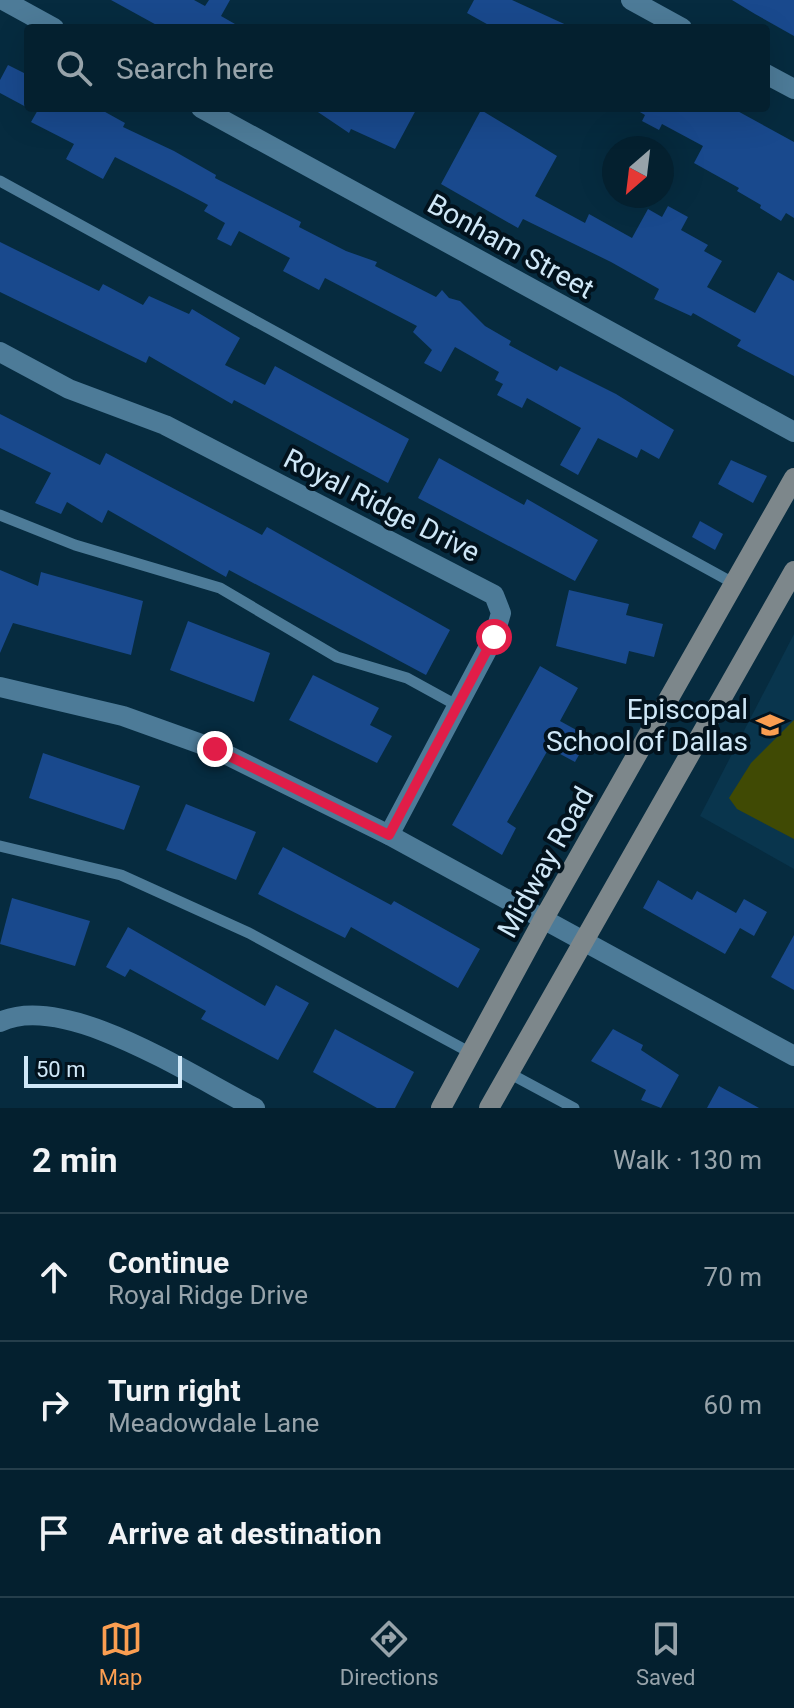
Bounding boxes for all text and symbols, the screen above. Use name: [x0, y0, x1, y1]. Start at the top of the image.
search box: [24, 24, 770, 112]
icon: search: [52, 46, 96, 90]
text: Search here: [116, 51, 274, 86]
north arrow: [602, 136, 674, 208]
street label: Bonham Street: [422, 187, 600, 306]
street label: Royal Ridge Drive: [278, 442, 485, 569]
route start: [476, 619, 512, 655]
place label: Episcopal School of Dallas: [546, 693, 748, 758]
school or university icon: Episcopal School of Dallas: [755, 710, 785, 740]
route end: [197, 731, 233, 767]
street label: Midway Road: [490, 781, 600, 944]
scale bar: [24, 1052, 182, 1088]
text: 50 m: [36, 1057, 85, 1082]
text: 2 min: [32, 1140, 117, 1180]
text: Walk · 130 m: [613, 1145, 762, 1175]
text: Continue: [108, 1245, 229, 1280]
icon: ahead: [32, 1255, 76, 1299]
text: 70 m: [704, 1262, 762, 1292]
text: Royal Ridge Drive: [108, 1280, 308, 1310]
text: Turn right: [108, 1373, 241, 1408]
icon: right: [32, 1383, 76, 1427]
text: 60 m: [704, 1390, 762, 1420]
text: Meadowdale Lane: [108, 1408, 319, 1438]
icon: arrive: [32, 1511, 76, 1555]
text: Arrive at destination: [108, 1516, 382, 1551]
tab: Map: [99, 1617, 143, 1690]
tab: Directions: [340, 1617, 439, 1690]
tab: Saved: [636, 1617, 695, 1690]

